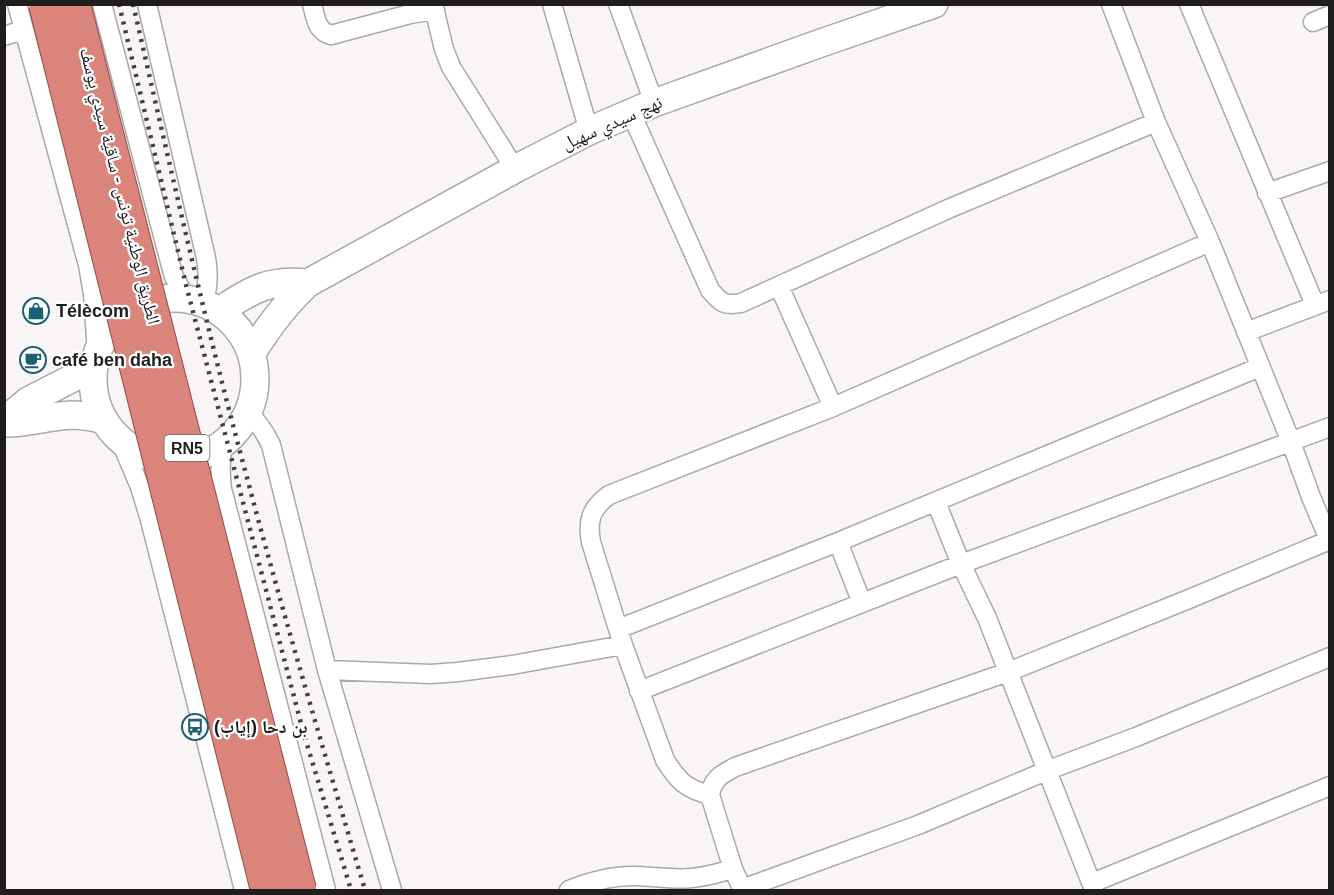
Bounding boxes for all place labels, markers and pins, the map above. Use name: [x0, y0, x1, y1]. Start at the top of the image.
shop icon: Télècom: [21, 296, 51, 326]
place label: Télècom: [56, 301, 129, 321]
cafe icon: café ben daha: [18, 345, 48, 375]
place label: café ben daha: [52, 350, 173, 370]
bus stop icon: بن دحا (إياب): [180, 712, 210, 742]
place label: بن دحا (إياب): [214, 717, 307, 738]

